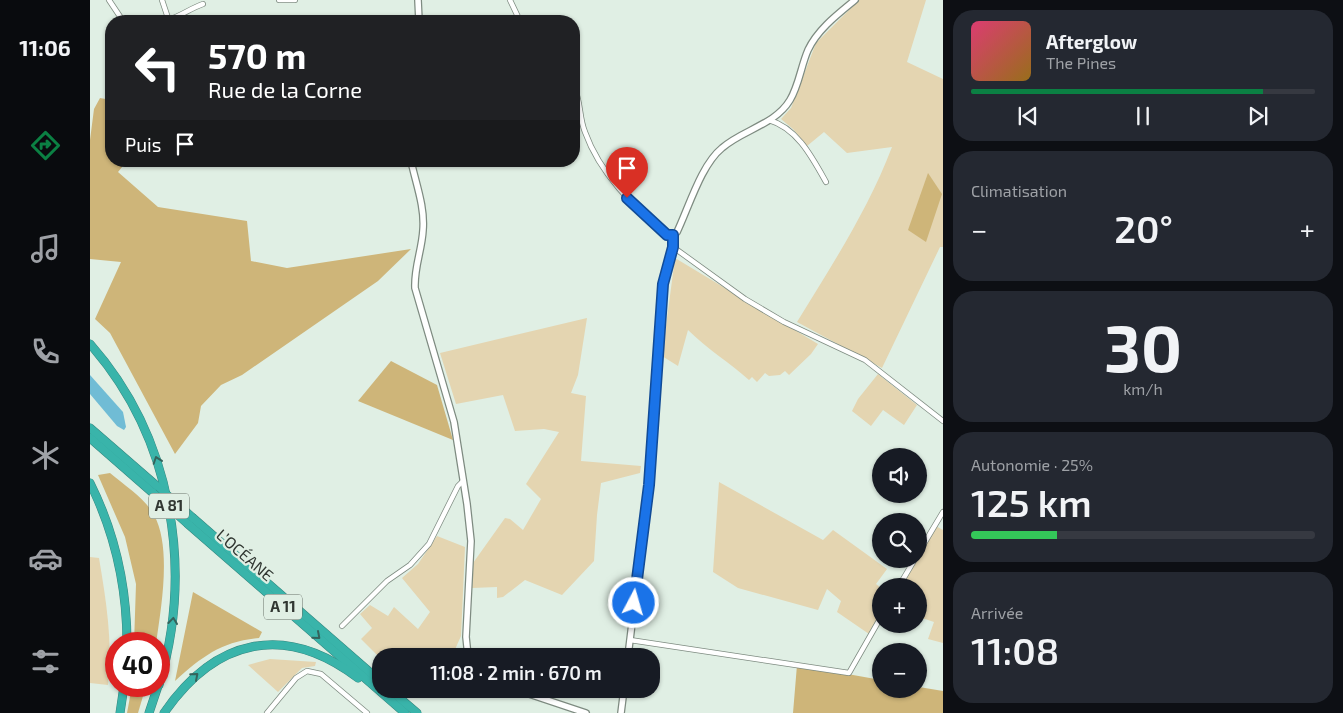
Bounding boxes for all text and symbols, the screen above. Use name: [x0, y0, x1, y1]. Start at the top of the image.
text: Afterglow: [1046, 30, 1137, 53]
text: 11:06: [19, 34, 71, 60]
text: 570 m: [208, 34, 306, 76]
icon: left: [125, 35, 190, 100]
text: The Pines: [1046, 53, 1116, 72]
text: Rue de la Corne: [208, 76, 362, 102]
icon: previous: [1014, 102, 1042, 130]
icon: pause: [1129, 102, 1157, 130]
icon: next: [1244, 102, 1272, 130]
icon: directions: [28, 128, 63, 163]
icon: arrive: [171, 130, 199, 158]
text: Puis: [125, 133, 161, 156]
pin: [606, 147, 648, 198]
icon: arrive: [613, 154, 641, 182]
text: Climatisation: [971, 181, 1067, 200]
text: 20°: [1114, 205, 1173, 251]
text: −: [971, 212, 987, 246]
text: +: [1300, 212, 1315, 246]
icon: music: [28, 231, 63, 266]
text: 30: [1104, 307, 1182, 385]
icon: phone: [28, 334, 63, 369]
text: km/h: [1123, 379, 1163, 398]
icon: climate: [28, 438, 63, 473]
map controls: [872, 448, 927, 698]
button: sound: [872, 448, 927, 503]
text: Autonomie · 25%: [971, 455, 1093, 474]
one-way arrow: [153, 457, 163, 465]
text: 125 km: [971, 479, 1092, 525]
road number: A 81: [149, 494, 189, 518]
button: search: [872, 513, 927, 568]
street label: L’OCÉANE: [213, 525, 278, 585]
icon: car: [28, 541, 63, 576]
position arrow: [607, 576, 659, 628]
button: +: [872, 578, 927, 633]
road number: A 11: [264, 594, 302, 620]
text: Arrivée: [971, 603, 1023, 622]
one-way arrow: [167, 616, 178, 624]
text: 11:08: [971, 627, 1059, 673]
one-way arrow: [312, 631, 321, 640]
speed limit sign: 40: [105, 632, 170, 697]
button: −: [872, 643, 927, 698]
icon: filters: [28, 644, 63, 679]
text: 11:08 · 2 min · 670 m: [430, 661, 602, 684]
one-way arrow: [190, 673, 199, 682]

